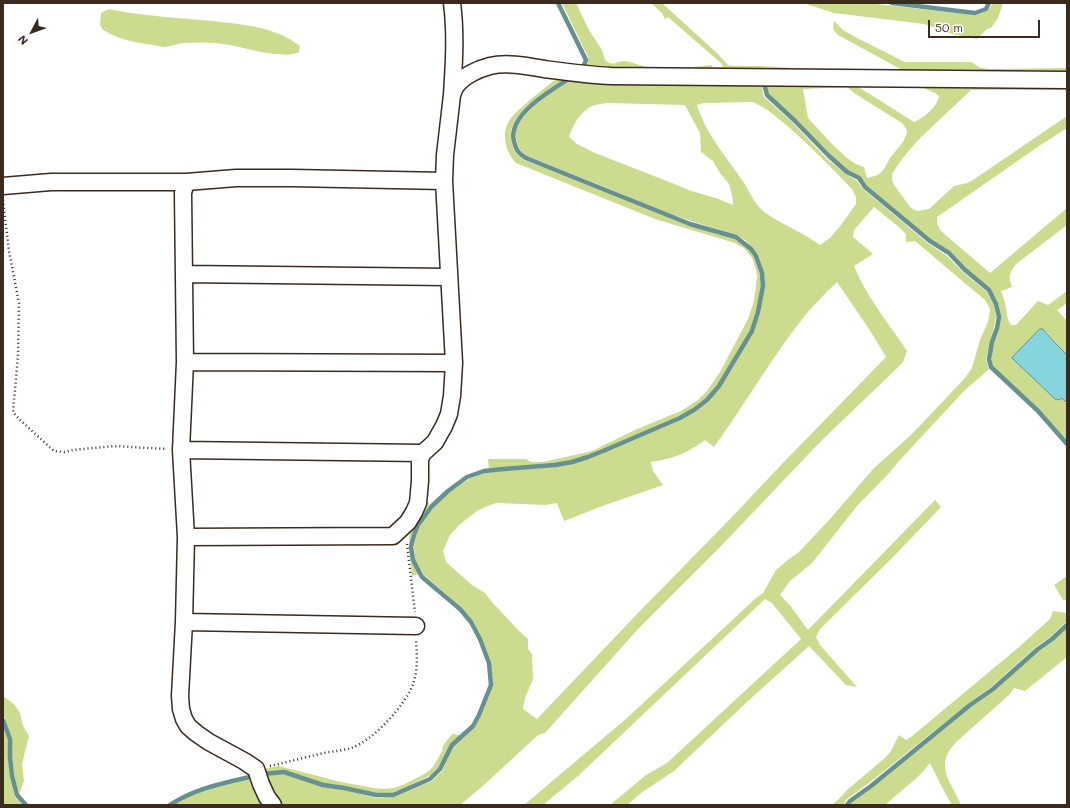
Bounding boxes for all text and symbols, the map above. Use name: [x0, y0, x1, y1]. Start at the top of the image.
north arrow: [12, 12, 52, 52]
scale bar: [930, 12, 1042, 38]
text: 50 m: [935, 19, 963, 35]
text: N: [14, 32, 31, 48]

